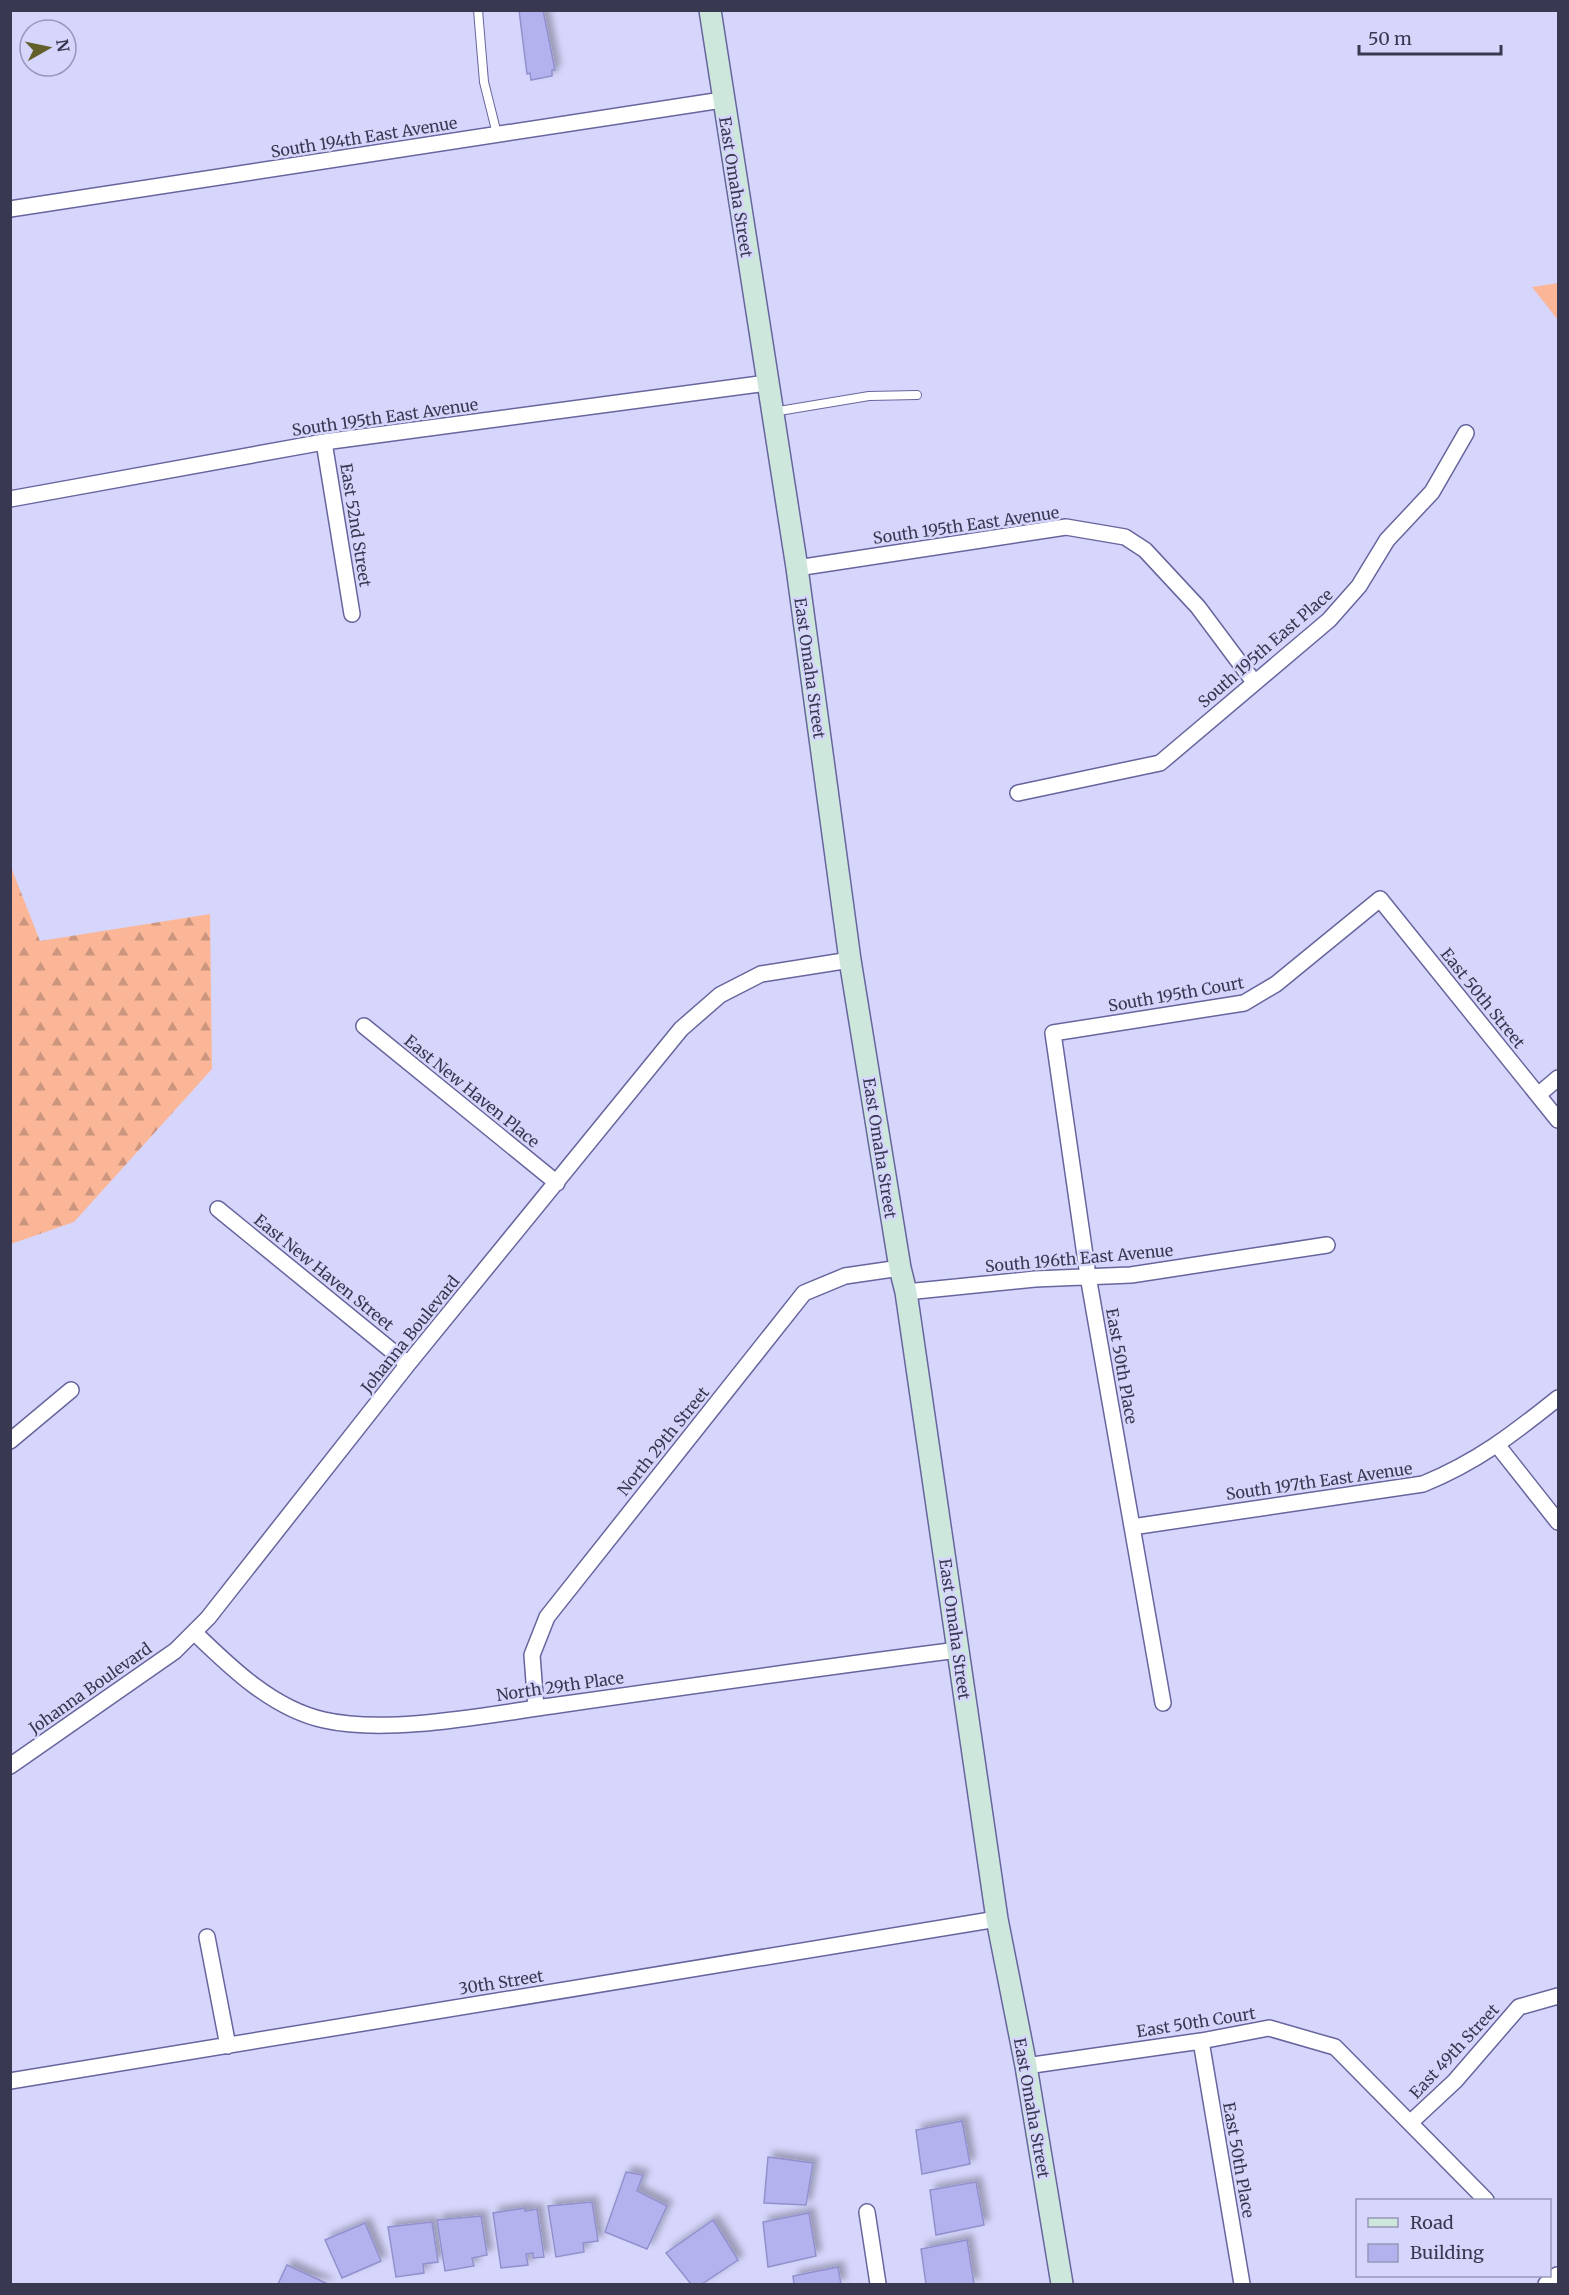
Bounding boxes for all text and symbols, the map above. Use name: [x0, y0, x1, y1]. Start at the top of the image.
north arrow: [18, 18, 78, 78]
scale bar: [1359, 18, 1502, 56]
text: 50 m: [1368, 27, 1412, 50]
text: N: [52, 38, 74, 54]
street label: South 194th East Avenue: [269, 112, 459, 162]
street label: East Omaha Street: [715, 115, 757, 259]
street label: South 195th East Avenue: [291, 394, 479, 440]
street label: East 52nd Street: [336, 462, 376, 589]
street label: South 195th East Avenue: [872, 502, 1060, 548]
street label: South 195th East Place: [1194, 584, 1336, 712]
street label: East Omaha Street: [790, 596, 830, 740]
street label: East 50th Street: [1437, 944, 1530, 1053]
street label: South 195th Court: [1107, 972, 1246, 1016]
street label: East New Haven Place: [400, 1030, 544, 1152]
street label: East Omaha Street: [859, 1076, 901, 1220]
street label: East New Haven Street: [250, 1210, 398, 1335]
street label: South 196th East Avenue: [984, 1240, 1174, 1276]
street label: Johanna Boulevard: [356, 1271, 464, 1397]
street label: East 50th Place: [1102, 1307, 1142, 1425]
street label: North 29th Street: [613, 1382, 714, 1499]
street label: South 197th East Avenue: [1225, 1458, 1413, 1504]
street label: East Omaha Street: [935, 1557, 975, 1701]
street label: Johanna Boulevard: [24, 1638, 155, 1738]
street label: North 29th Place: [495, 1667, 625, 1705]
street label: 30th Street: [457, 1965, 546, 1999]
street label: East 49th Street: [1405, 1999, 1503, 2102]
street label: East 50th Court: [1135, 2003, 1258, 2041]
street label: East Omaha Street: [1010, 2036, 1054, 2180]
street label: East 50th Place: [1219, 2101, 1259, 2219]
legend: [1356, 2199, 1551, 2277]
text: Road: [1410, 2211, 1454, 2234]
text: Building: [1410, 2241, 1484, 2264]

